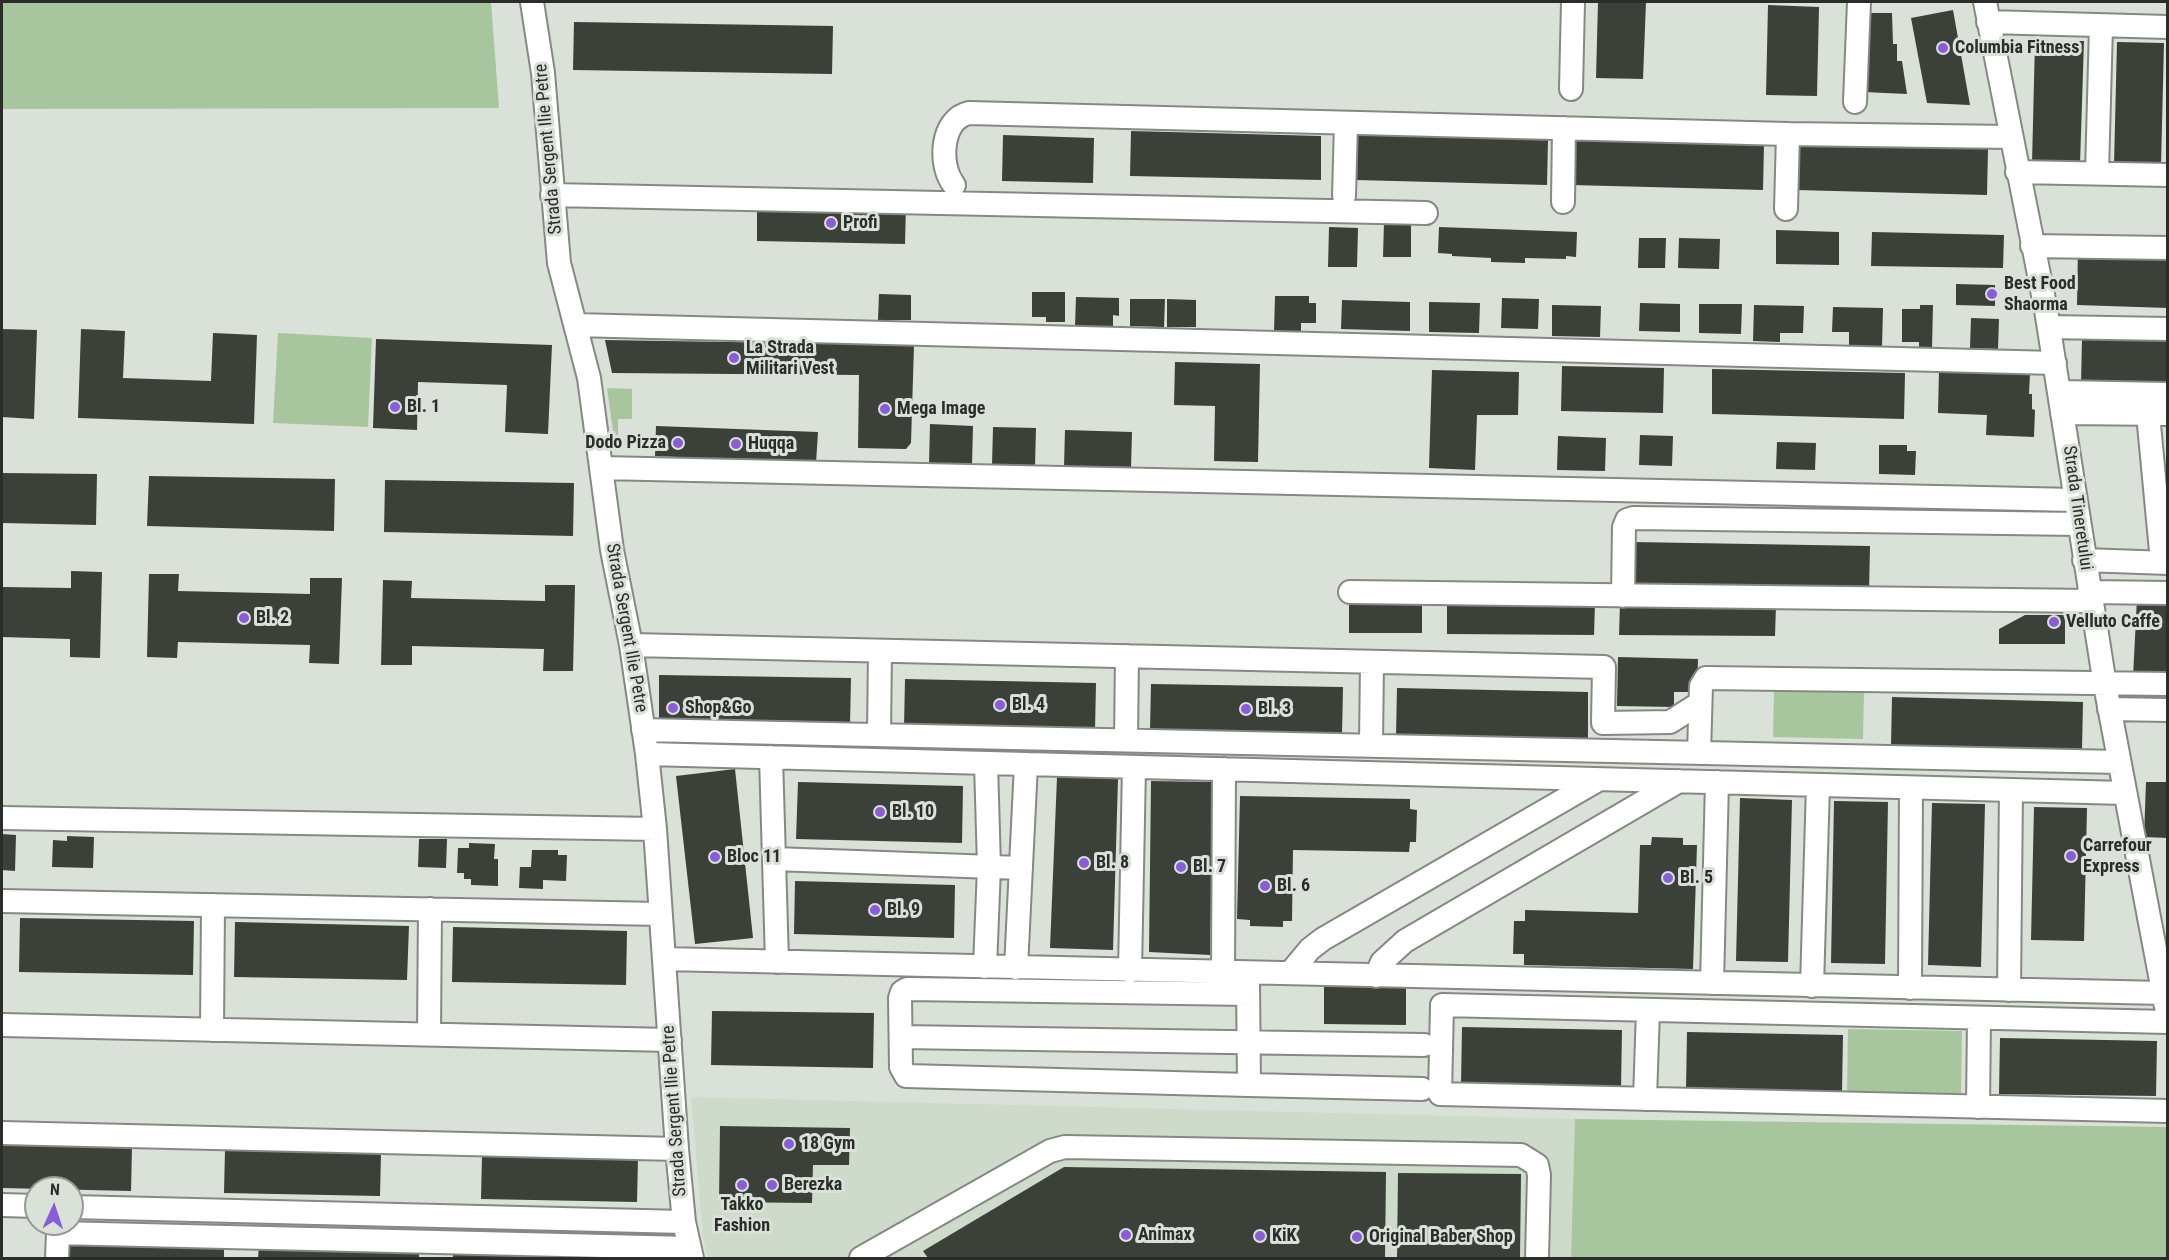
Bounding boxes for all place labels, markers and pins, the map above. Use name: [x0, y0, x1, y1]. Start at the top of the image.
place label: Columbia Fitness: [1955, 37, 2079, 59]
marker: Columbia Fitness: [1936, 41, 1950, 55]
place label: Profi: [843, 212, 878, 234]
marker: Profi: [824, 216, 838, 230]
place label: Best Food Shaorma: [2004, 273, 2076, 316]
marker: Best Food Shaorma: [1985, 287, 1999, 301]
place label: La Strada Militari Vest: [746, 337, 834, 380]
marker: La Strada Militari Vest: [727, 351, 741, 365]
place label: Bl. 1: [407, 396, 440, 418]
place label: Mega Image: [897, 398, 985, 420]
marker: Bl. 1: [388, 400, 402, 414]
marker: Mega Image: [878, 402, 892, 416]
place label: Dodo Pizza: [585, 432, 666, 454]
place label: Huqqa: [748, 433, 794, 455]
marker: Dodo Pizza: [671, 436, 685, 450]
marker: Huqqa: [729, 437, 743, 451]
place label: Bl. 2: [256, 607, 289, 629]
marker: Bl. 2: [237, 611, 251, 625]
place label: Velluto Caffe: [2066, 611, 2160, 633]
marker: Velluto Caffe: [2047, 615, 2061, 629]
place label: Bl. 4: [1012, 694, 1045, 716]
place label: Shop&Go: [685, 697, 751, 719]
marker: Bl. 4: [993, 698, 1007, 712]
place label: Bl. 3: [1258, 698, 1291, 720]
marker: Shop&Go: [666, 701, 680, 715]
marker: Bl. 3: [1239, 702, 1253, 716]
place label: Bl. 10: [892, 801, 934, 823]
marker: Bl. 10: [873, 805, 887, 819]
place label: Carrefour Express: [2083, 835, 2152, 878]
place label: Bloc 11: [727, 846, 781, 868]
marker: Carrefour Express: [2064, 849, 2078, 863]
marker: Bloc 11: [708, 850, 722, 864]
place label: Bl. 8: [1096, 852, 1129, 874]
marker: Bl. 8: [1077, 856, 1091, 870]
place label: Bl. 7: [1193, 856, 1226, 878]
marker: Bl. 7: [1174, 860, 1188, 874]
place label: Bl. 5: [1680, 867, 1713, 889]
marker: Bl. 5: [1661, 871, 1675, 885]
place label: Bl. 6: [1277, 875, 1310, 897]
marker: Bl. 6: [1258, 879, 1272, 893]
place label: Bl. 9: [887, 899, 920, 921]
marker: Bl. 9: [868, 903, 882, 917]
place label: 18 Gym: [801, 1133, 855, 1155]
marker: 18 Gym: [782, 1137, 796, 1151]
place label: Berezka: [784, 1174, 842, 1196]
marker: Takko Fashion: [735, 1178, 749, 1192]
marker: Berezka: [765, 1178, 779, 1192]
place label: Takko Fashion: [714, 1194, 770, 1236]
place label: Animax: [1138, 1224, 1192, 1246]
place label: KiK: [1272, 1225, 1296, 1247]
place label: Original Baber Shop: [1369, 1226, 1513, 1248]
marker: Animax: [1119, 1228, 1133, 1242]
marker: KiK: [1253, 1229, 1267, 1243]
marker: Original Baber Shop: [1350, 1230, 1364, 1244]

